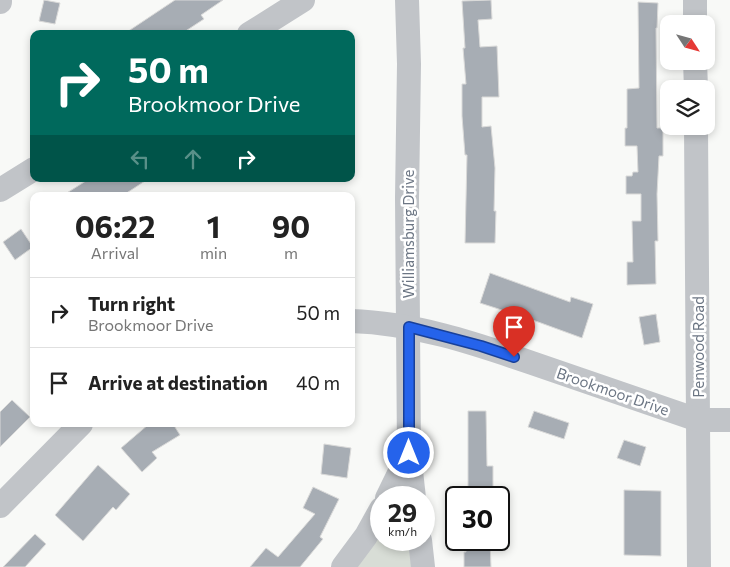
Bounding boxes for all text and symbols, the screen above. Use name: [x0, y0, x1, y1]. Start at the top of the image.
north arrow: [660, 15, 715, 70]
map controls: [660, 15, 715, 135]
text: 50 m: [128, 47, 209, 90]
icon: right: [45, 50, 110, 115]
button: layers: [660, 80, 715, 135]
text: Brookmoor Drive: [128, 90, 300, 117]
icon: left: [126, 145, 154, 173]
icon: ahead: [179, 145, 207, 173]
icon: right: [232, 145, 260, 173]
street label: Williamsburg Drive: [399, 169, 417, 298]
text: 06:22: [75, 207, 155, 244]
text: 1: [207, 207, 220, 244]
text: 90: [272, 207, 310, 244]
text: Arrival: [91, 243, 139, 262]
text: min: [200, 243, 227, 262]
text: m: [284, 243, 298, 262]
text: Turn right: [88, 292, 175, 315]
street label: Penwood Road: [689, 296, 707, 398]
icon: right: [45, 299, 73, 327]
text: 50 m: [296, 301, 340, 324]
pin: [493, 306, 535, 357]
icon: arrive: [500, 313, 528, 341]
text: Brookmoor Drive: [88, 315, 213, 334]
street label: Brookmoor Drive: [554, 363, 672, 419]
icon: arrive: [45, 369, 73, 397]
text: Arrive at destination: [88, 371, 268, 394]
text: 40 m: [296, 371, 340, 394]
position arrow: [382, 426, 434, 478]
speed limit sign: 30: [445, 486, 510, 551]
text: 29: [388, 497, 417, 527]
text: km/h: [388, 524, 417, 538]

